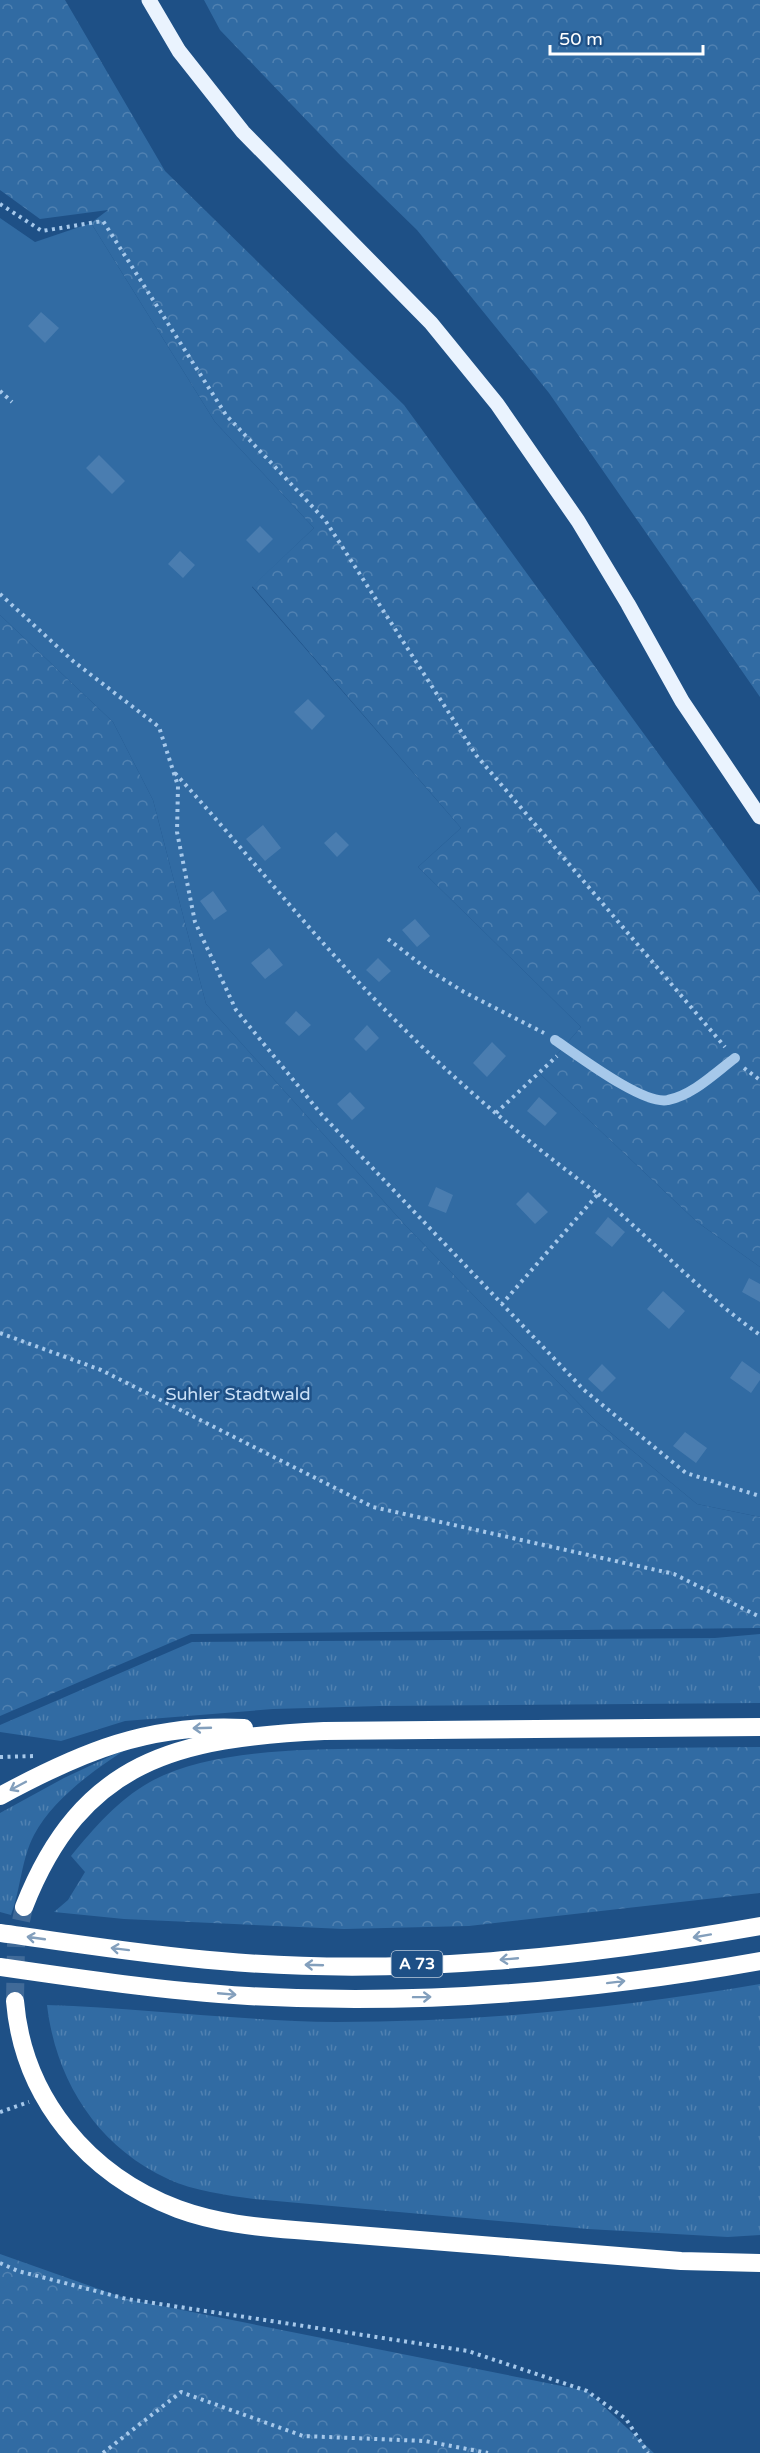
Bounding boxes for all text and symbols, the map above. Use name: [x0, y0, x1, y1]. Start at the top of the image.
scale bar: [550, 18, 703, 56]
text: 50 m: [559, 28, 603, 50]
park label: Suhler Stadtwald: [165, 1383, 311, 1405]
one-way arrow: [193, 1722, 213, 1733]
one-way arrow: [10, 1781, 28, 1792]
one-way arrow: [693, 1931, 713, 1942]
one-way arrow: [27, 1932, 47, 1943]
one-way arrow: [110, 1943, 130, 1954]
road number: A 73: [392, 1951, 442, 1977]
one-way arrow: [499, 1953, 519, 1964]
one-way arrow: [305, 1960, 325, 1971]
one-way arrow: [606, 1977, 626, 1988]
one-way arrow: [217, 1989, 236, 2000]
one-way arrow: [411, 1991, 431, 2003]

